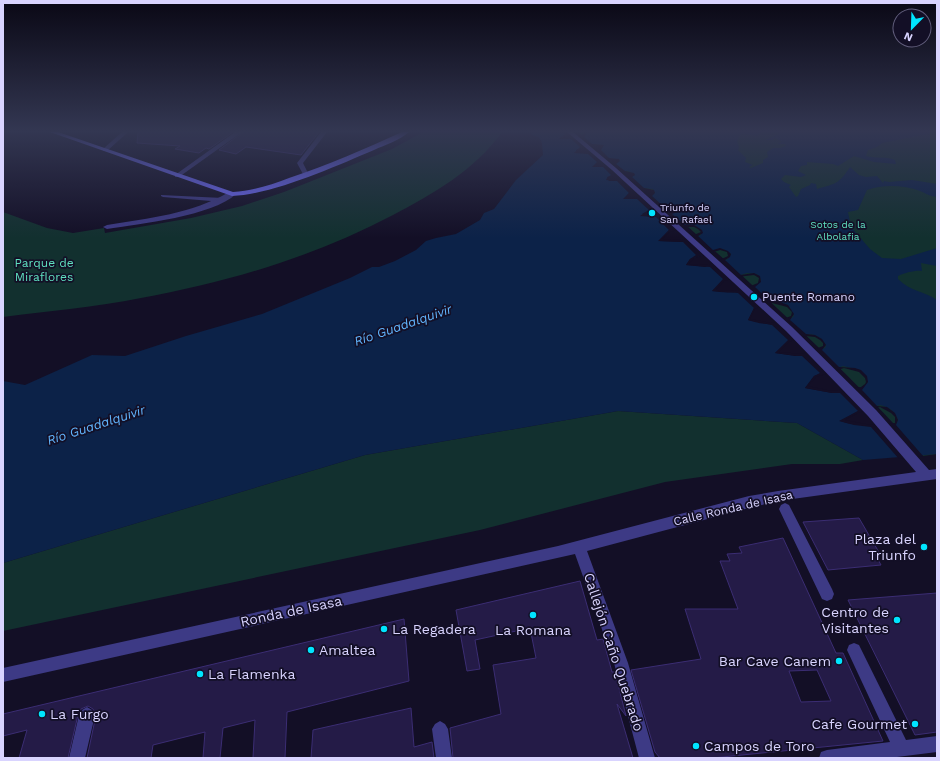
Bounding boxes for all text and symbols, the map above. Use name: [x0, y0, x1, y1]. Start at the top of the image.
north arrow: [892, 8, 932, 48]
text: N: [902, 29, 915, 44]
place label: Triunfo de San Rafael: [660, 202, 712, 225]
marker: Triunfo de San Rafael: [647, 208, 657, 218]
park label: Sotos de la Albolafia: [810, 219, 866, 242]
park label: Parque de Miraflores: [14, 256, 74, 284]
place label: Puente Romano: [762, 290, 855, 304]
marker: Puente Romano: [749, 292, 759, 302]
water label: Río Guadalquivir: [352, 301, 455, 349]
water label: Río Guadalquivir: [45, 402, 148, 448]
street label: Calle Ronda de Isasa: [672, 487, 794, 529]
place label: Plaza del Triunfo: [854, 531, 917, 563]
marker: Plaza del Triunfo: [919, 542, 929, 552]
street label: Callejón Caño Quebrado: [581, 571, 647, 733]
street label: Ronda de Isasa: [239, 592, 343, 630]
place label: Centro de Visitantes: [821, 604, 889, 636]
marker: La Romana: [528, 610, 538, 620]
marker: Centro de Visitantes: [892, 615, 902, 625]
place label: La Regadera: [392, 621, 476, 637]
place label: La Romana: [495, 622, 571, 638]
marker: La Regadera: [379, 624, 389, 634]
place label: Amaltea: [319, 642, 375, 658]
marker: Amaltea: [306, 645, 316, 655]
place label: Bar Cave Canem: [719, 653, 831, 669]
marker: Bar Cave Canem: [834, 656, 844, 666]
place label: La Flamenka: [208, 666, 295, 682]
marker: La Flamenka: [195, 669, 205, 679]
place label: La Furgo: [50, 706, 109, 722]
marker: La Furgo: [37, 709, 47, 719]
place label: Cafe Gourmet: [811, 716, 907, 732]
marker: Cafe Gourmet: [910, 719, 920, 729]
place label: Campos de Toro: [704, 738, 815, 754]
marker: Campos de Toro: [691, 741, 701, 751]

